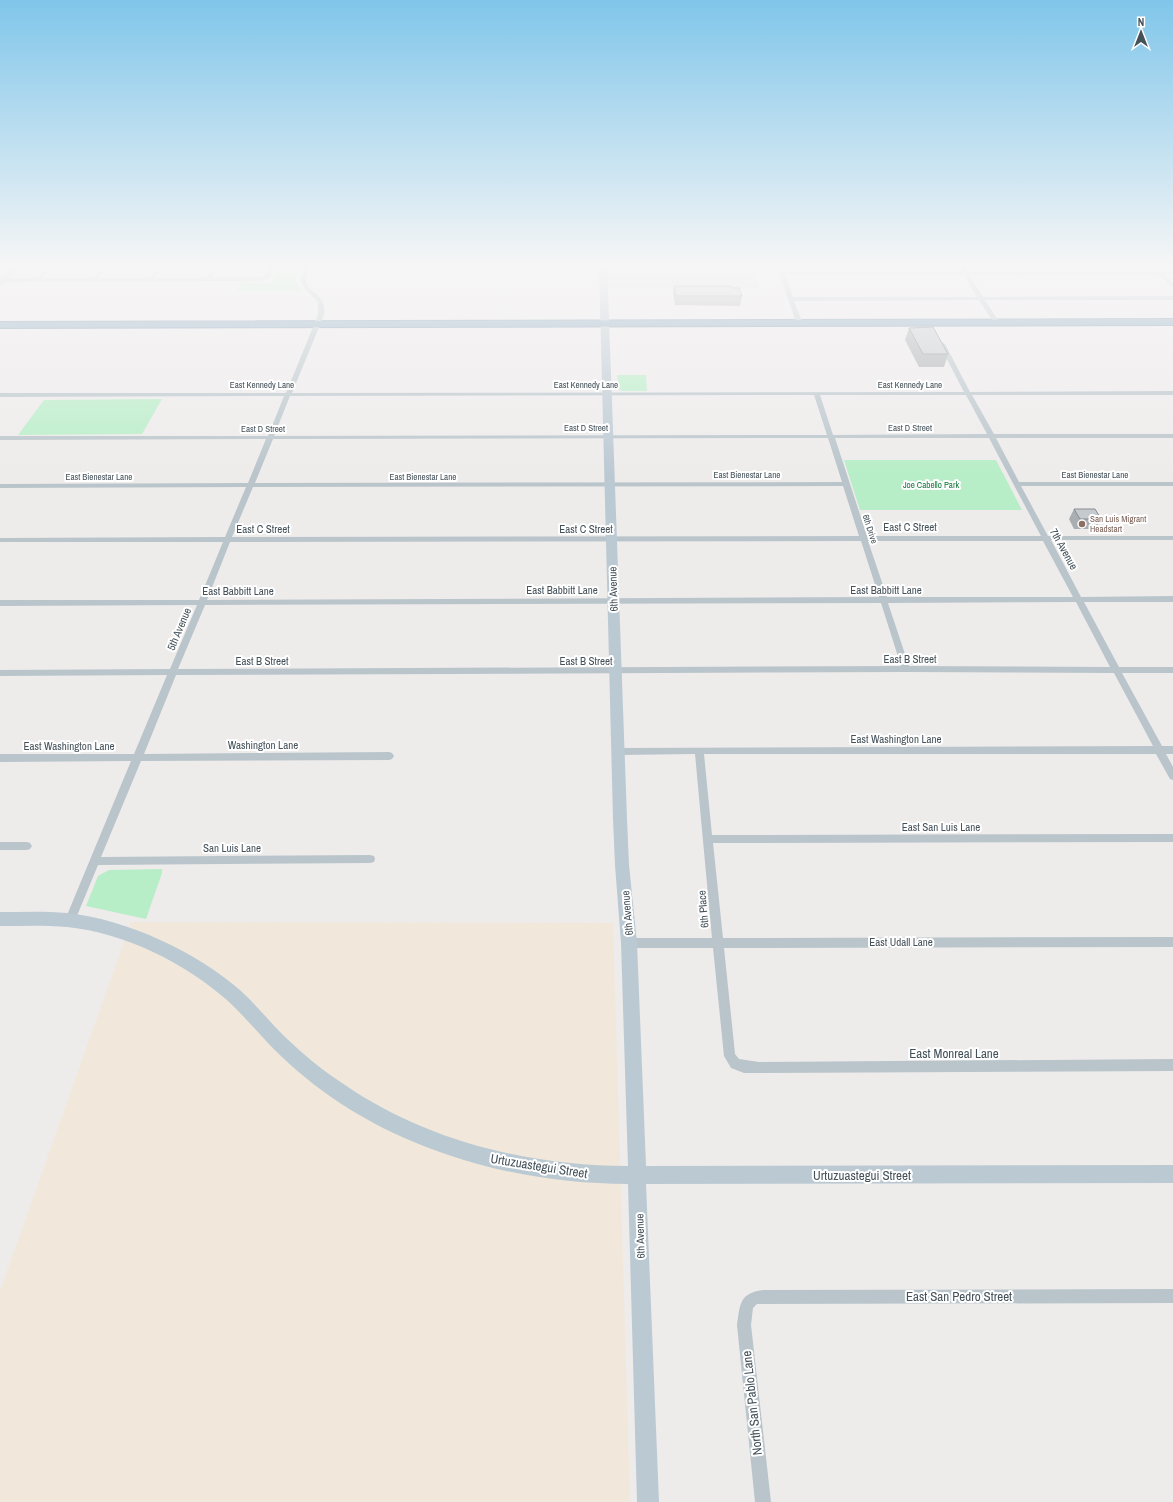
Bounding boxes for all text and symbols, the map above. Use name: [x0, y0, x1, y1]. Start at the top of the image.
north arrow: [1121, 12, 1161, 52]
text: N: [1138, 15, 1144, 29]
street label: East Kennedy Lane: [230, 379, 294, 391]
street label: East Kennedy Lane: [554, 379, 618, 391]
street label: East Kennedy Lane: [878, 379, 942, 391]
street label: East D Street: [564, 422, 608, 434]
street label: East D Street: [888, 422, 932, 434]
street label: East D Street: [241, 423, 285, 435]
street label: East Bienestar Lane: [714, 469, 780, 481]
street label: East Bienestar Lane: [1062, 469, 1128, 481]
street label: East Bienestar Lane: [66, 471, 132, 483]
street label: East Bienestar Lane: [390, 471, 456, 483]
park label: Joe Cabello Park: [903, 479, 959, 491]
street label: 6th Drive: [860, 513, 880, 545]
place label: San Luis Migrant Headstart: [1090, 513, 1146, 535]
marker: San Luis Migrant Headstart: [1077, 519, 1087, 529]
street label: East C Street: [883, 520, 937, 534]
street label: East C Street: [236, 522, 290, 536]
street label: East C Street: [559, 522, 613, 536]
street label: 7th Avenue: [1047, 526, 1081, 572]
street label: 6th Avenue: [605, 566, 621, 612]
street label: East Babbitt Lane: [526, 583, 598, 597]
street label: East Babbitt Lane: [850, 583, 922, 597]
street label: East Babbitt Lane: [202, 584, 274, 598]
street label: 5th Avenue: [164, 606, 194, 652]
street label: East B Street: [883, 652, 937, 666]
street label: East B Street: [235, 654, 289, 668]
street label: East B Street: [559, 654, 613, 668]
street label: East Washington Lane: [851, 732, 941, 746]
street label: Washington Lane: [228, 738, 298, 752]
street label: East Washington Lane: [24, 739, 114, 753]
street label: East San Luis Lane: [902, 820, 980, 834]
street label: San Luis Lane: [203, 841, 261, 855]
street label: 6th Avenue: [618, 890, 636, 936]
street label: 6th Place: [694, 890, 712, 928]
street label: East Udall Lane: [869, 935, 933, 949]
street label: East Monreal Lane: [909, 1045, 999, 1062]
street label: Urtuzuastegui Street: [489, 1150, 589, 1182]
street label: Urtuzuastegui Street: [813, 1167, 911, 1184]
street label: 6th Avenue: [632, 1213, 648, 1259]
street label: East San Pedro Street: [906, 1288, 1012, 1305]
street label: North San Pablo Lane: [738, 1350, 766, 1456]

